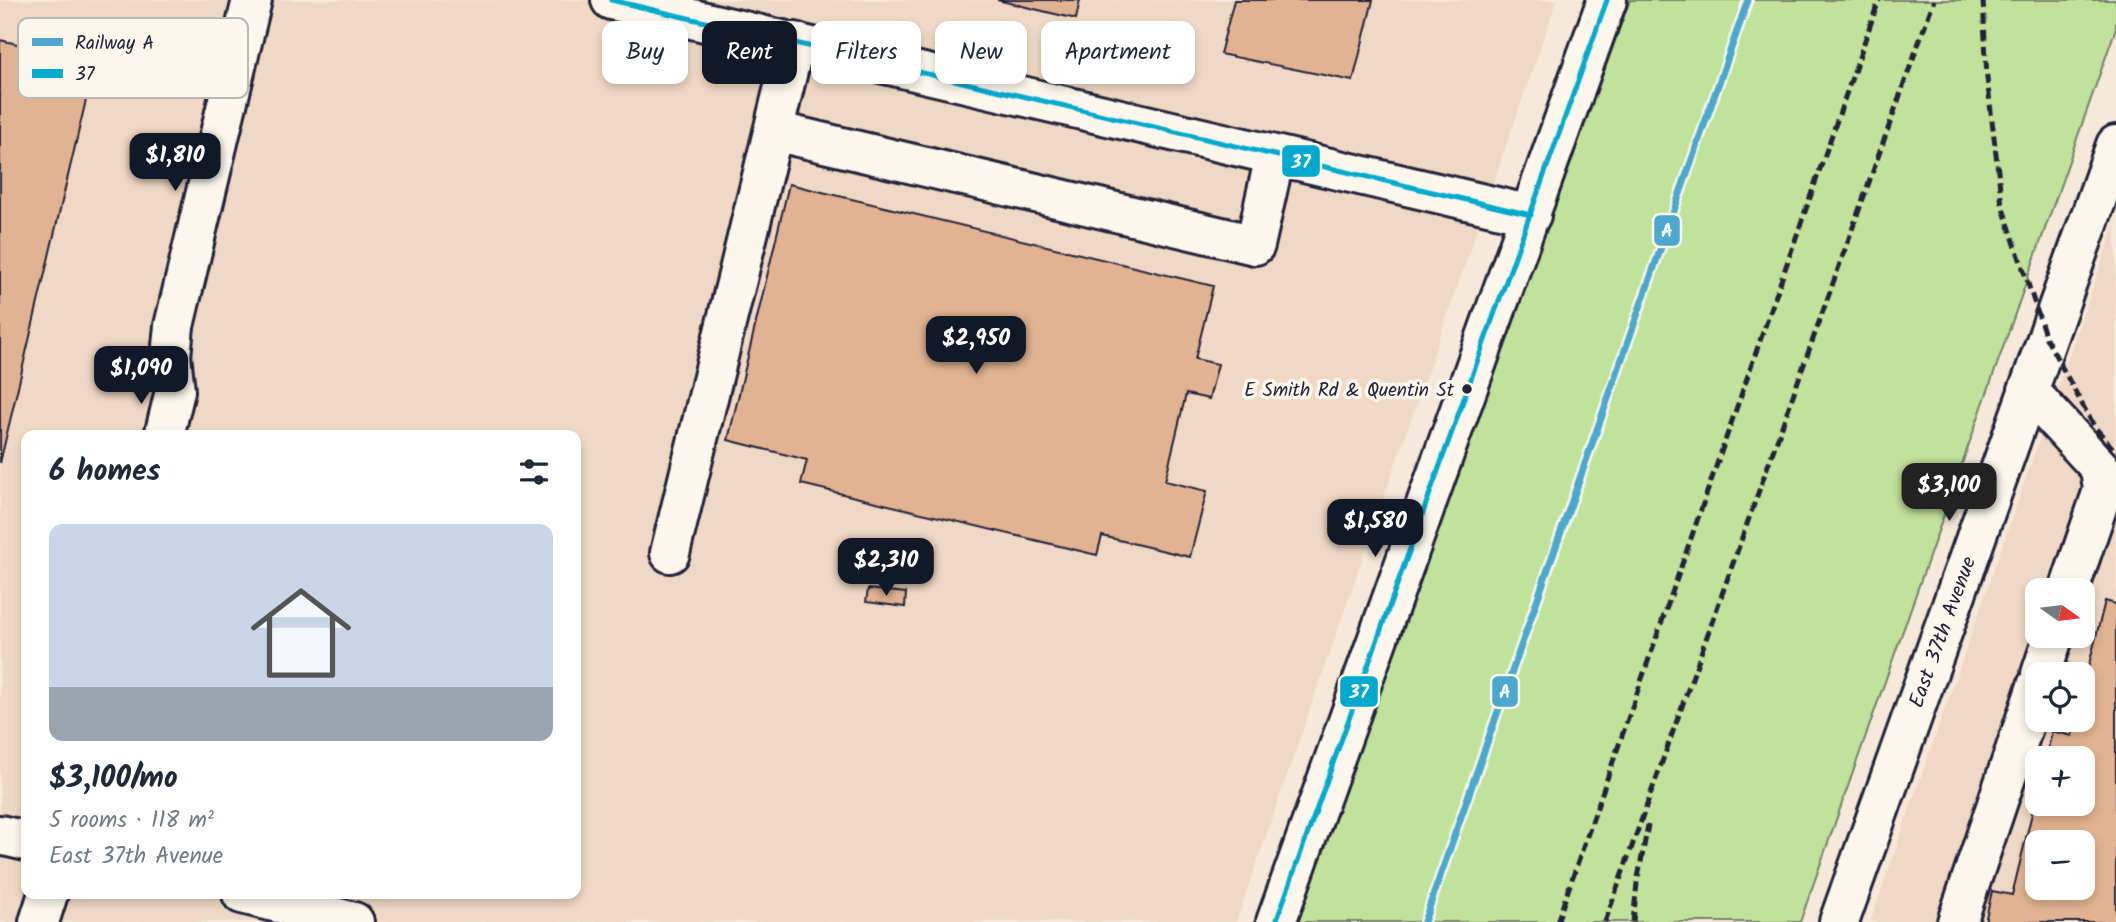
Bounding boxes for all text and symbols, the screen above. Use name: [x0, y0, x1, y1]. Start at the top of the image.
legend: [18, 18, 248, 98]
chip: Buy: [602, 21, 688, 84]
chip: Rent: [702, 21, 797, 84]
chip: Filters: [811, 21, 921, 84]
chip: New: [935, 21, 1027, 84]
chip: Apartment: [1041, 21, 1195, 84]
text: Railway A: [75, 29, 154, 59]
text: 37: [75, 60, 96, 90]
pin: $1,810: [118, 134, 232, 193]
text: $1,810: [146, 138, 204, 174]
line badge: 37: [1281, 144, 1321, 178]
text: 37: [1290, 148, 1312, 178]
line badge: A: [1653, 214, 1681, 247]
text: A: [1661, 217, 1673, 247]
pin: $2,950: [919, 316, 1033, 376]
text: $2,950: [942, 321, 1010, 357]
pin: $1,090: [84, 346, 198, 406]
text: $1,090: [110, 351, 172, 387]
place label: E Smith Rd & Quentin St: [1244, 376, 1455, 406]
marker: E Smith Rd & Quentin St: [1460, 382, 1474, 396]
text: 6 homes: [49, 448, 161, 496]
icon: filters: [515, 453, 553, 491]
pin: $3,100: [1892, 463, 2006, 523]
text: $3,100: [1918, 468, 1980, 504]
pin: $1,580: [1318, 500, 1432, 559]
text: $1,580: [1343, 504, 1407, 540]
pin: $2,310: [829, 538, 943, 598]
text: $2,310: [854, 543, 918, 579]
street label: East 37th Avenue: [1901, 552, 1986, 713]
icon: home: [238, 570, 364, 696]
north arrow: [2025, 578, 2095, 648]
map controls: [2025, 578, 2095, 900]
button: locate: [2025, 662, 2095, 732]
line badge: 37: [1339, 675, 1379, 708]
line badge: A: [1491, 675, 1519, 708]
text: 37: [1348, 678, 1370, 708]
text: A: [1499, 678, 1511, 708]
button: +: [2025, 746, 2095, 816]
text: $3,100/mo: [49, 755, 178, 803]
text: 5 rooms · 118 m²: [49, 803, 214, 839]
button: −: [2025, 830, 2095, 900]
text: East 37th Avenue: [49, 839, 223, 875]

